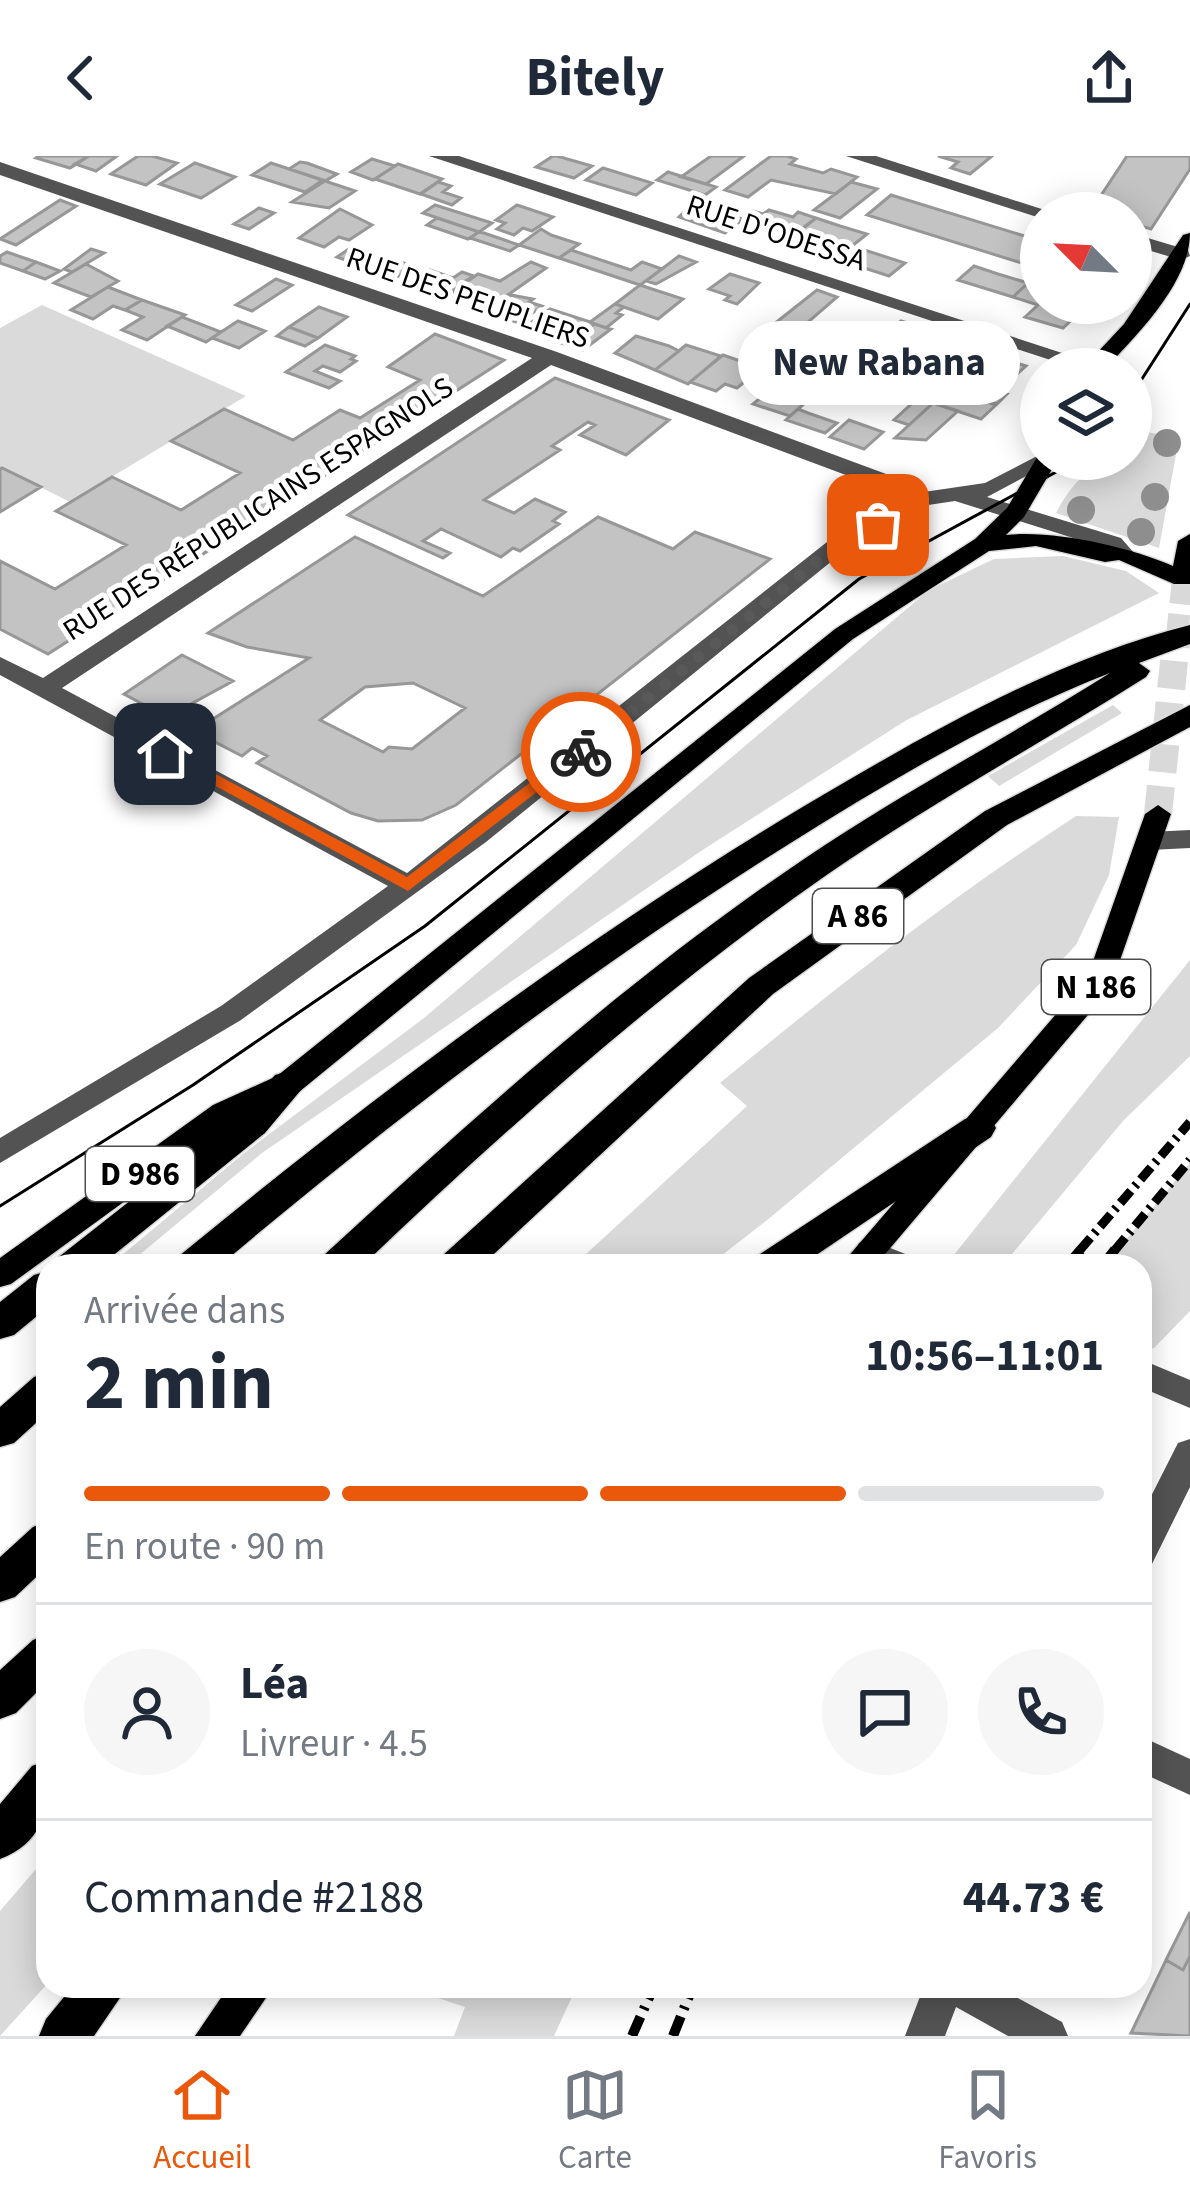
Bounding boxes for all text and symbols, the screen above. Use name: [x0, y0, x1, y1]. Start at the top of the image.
text: Bitely: [526, 40, 664, 117]
icon: back: [48, 45, 114, 111]
icon: share: [1076, 45, 1142, 111]
street label: RUE D'ODESSA: [681, 184, 872, 282]
north arrow: [1020, 192, 1152, 324]
map controls: [1020, 192, 1152, 480]
street label: RUE DES PEUPLIERS: [341, 236, 595, 360]
callout: New Rabana: [737, 321, 1019, 405]
text: New Rabana: [772, 335, 986, 391]
button: layers: [1020, 348, 1152, 480]
street label: RUE DES RÉPUBLICAINS ESPAGNOLS: [54, 366, 462, 652]
pin: [827, 474, 929, 576]
icon: bag: [845, 492, 911, 558]
courier: [521, 692, 641, 812]
pin: [114, 703, 216, 805]
icon: bike: [548, 719, 614, 785]
icon: home: [132, 721, 198, 787]
road number: A 86: [813, 889, 903, 943]
road number: N 186: [1042, 960, 1150, 1014]
road number: D 986: [86, 1147, 194, 1201]
text: Arrivée dans: [84, 1283, 285, 1339]
text: 10:56–11:01: [865, 1324, 1104, 1388]
text: 2 min: [84, 1328, 274, 1439]
text: En route · 90 m: [84, 1519, 325, 1575]
button: person: [84, 1649, 210, 1775]
button: chat: [822, 1649, 948, 1775]
button: phone: [978, 1649, 1104, 1775]
text: Léa: [240, 1652, 309, 1716]
text: Livreur · 4.5: [240, 1716, 428, 1772]
text: Commande #2188: [84, 1866, 424, 1930]
text: 44.73 €: [963, 1866, 1104, 1930]
tab: Accueil: [153, 2062, 251, 2181]
tab: Carte: [558, 2062, 632, 2181]
tab: Favoris: [938, 2062, 1037, 2181]

